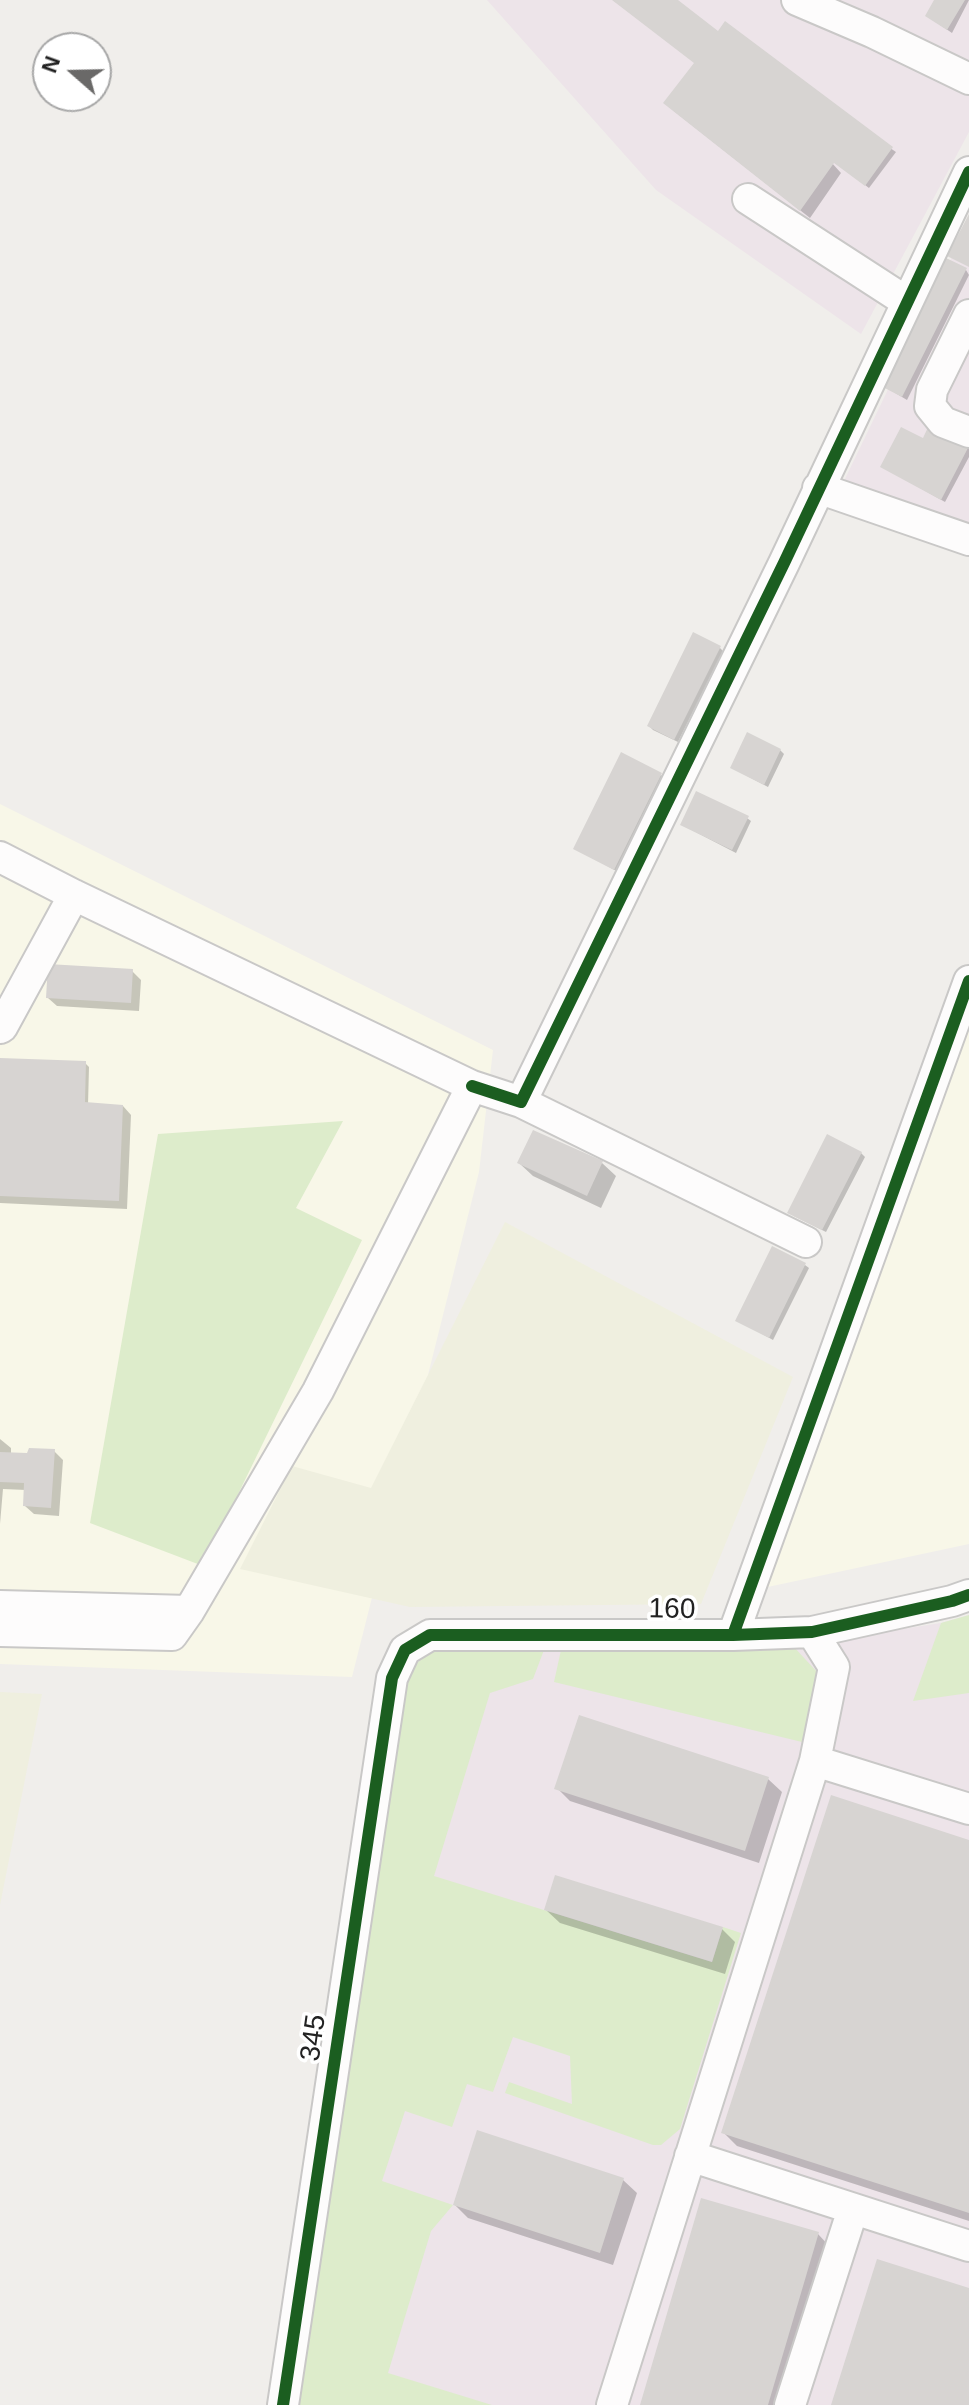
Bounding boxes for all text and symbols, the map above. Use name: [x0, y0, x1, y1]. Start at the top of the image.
north arrow: [32, 32, 112, 112]
text: N: [36, 53, 65, 76]
street label: 160: [648, 1593, 696, 1627]
street label: 345: [294, 2013, 334, 2063]

